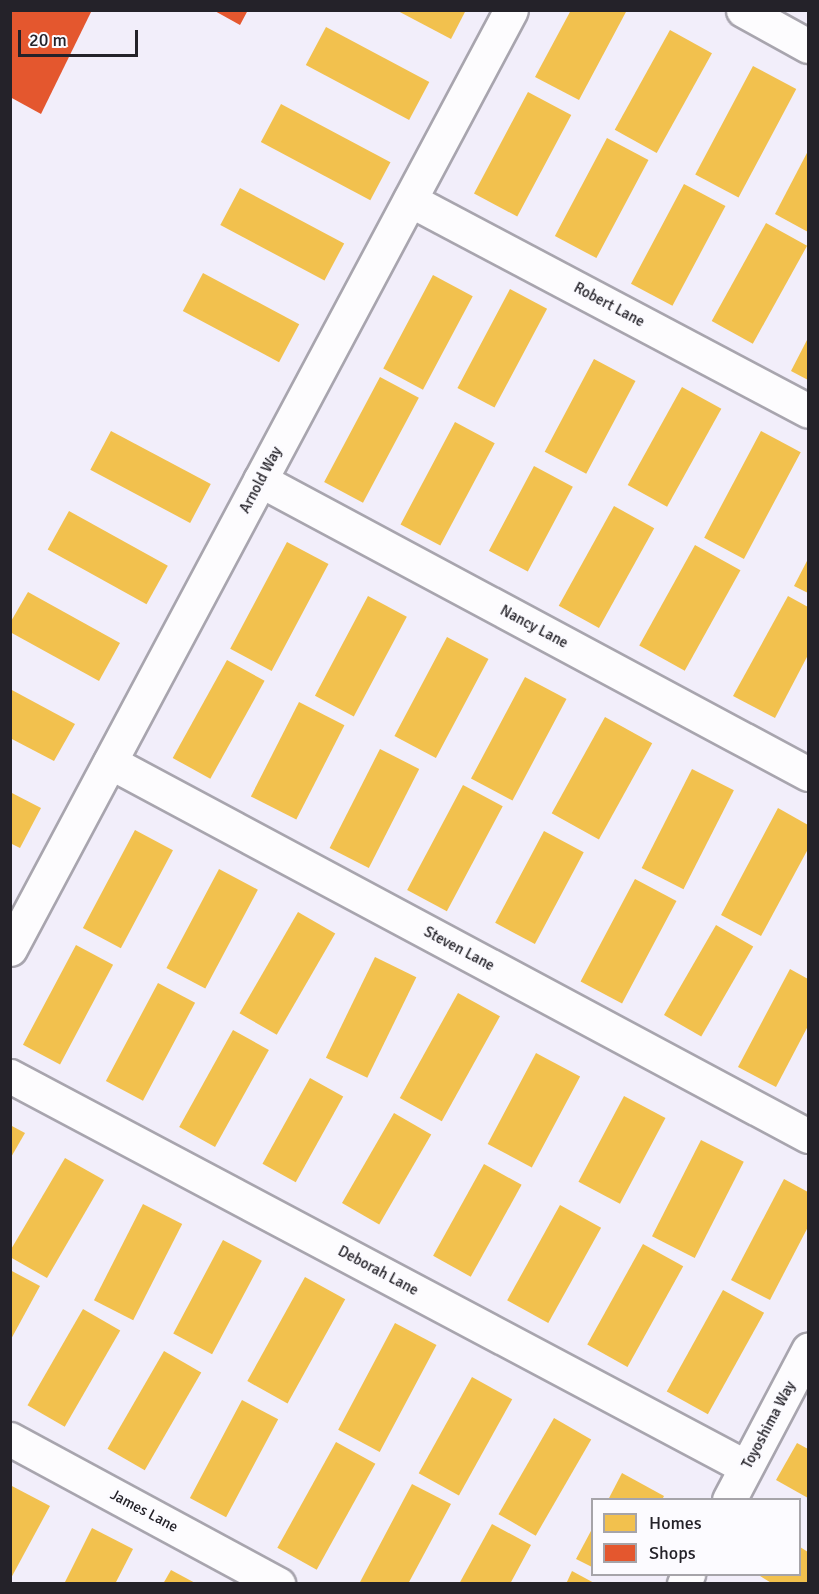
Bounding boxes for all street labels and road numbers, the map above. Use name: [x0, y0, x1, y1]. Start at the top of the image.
street label: Robert Lane: [571, 279, 647, 331]
street label: Arnold Way: [236, 444, 286, 516]
street label: Nancy Lane: [497, 602, 571, 652]
street label: Steven Lane: [421, 923, 497, 975]
street label: Deborah Lane: [335, 1242, 421, 1300]
street label: Toyoshima Way: [738, 1378, 800, 1472]
street label: James Lane: [107, 1486, 181, 1536]

